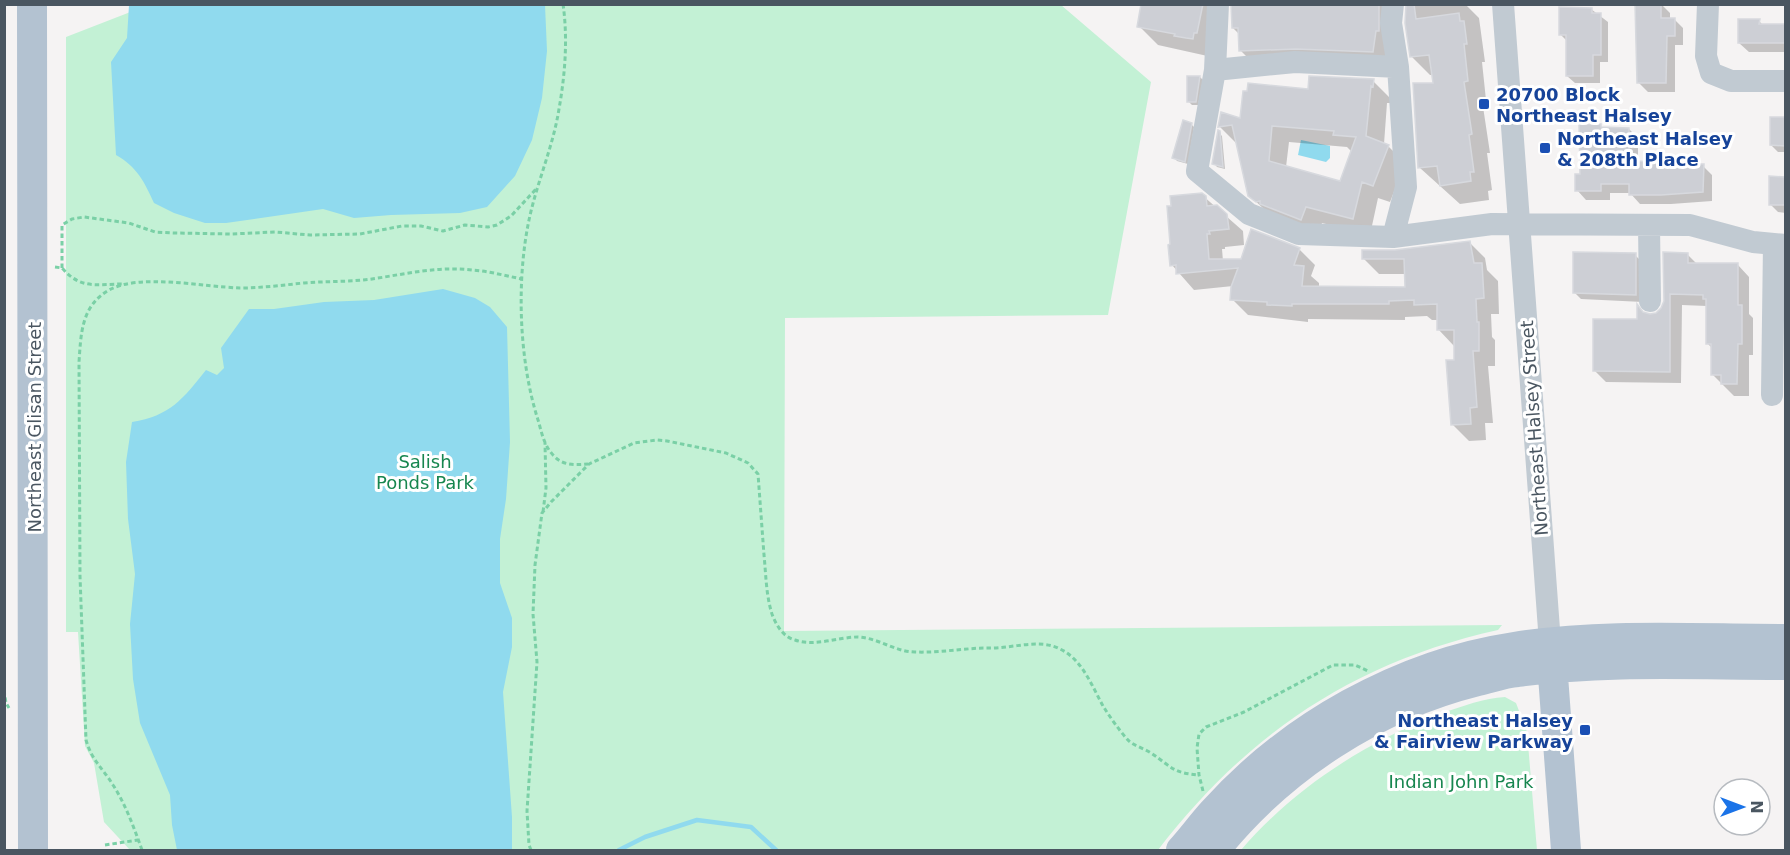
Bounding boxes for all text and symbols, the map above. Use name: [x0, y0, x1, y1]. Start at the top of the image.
place label: 20700 Block Northeast Halsey: [1496, 84, 1672, 126]
marker: 20700 Block Northeast Halsey: [1477, 97, 1491, 111]
place label: Northeast Halsey & 208th Place: [1557, 128, 1733, 170]
marker: Northeast Halsey & 208th Place: [1538, 141, 1552, 155]
street label: Northeast Halsey Street: [1516, 320, 1552, 536]
street label: Northeast Glisan Street: [24, 322, 45, 532]
park label: Salish Ponds Park: [376, 451, 475, 493]
place label: Northeast Halsey & Fairview Parkway: [1374, 710, 1573, 752]
marker: Northeast Halsey & Fairview Parkway: [1578, 723, 1592, 737]
park label: Indian John Park: [1388, 771, 1534, 792]
north arrow: [1712, 777, 1772, 837]
text: N: [1747, 800, 1766, 814]

